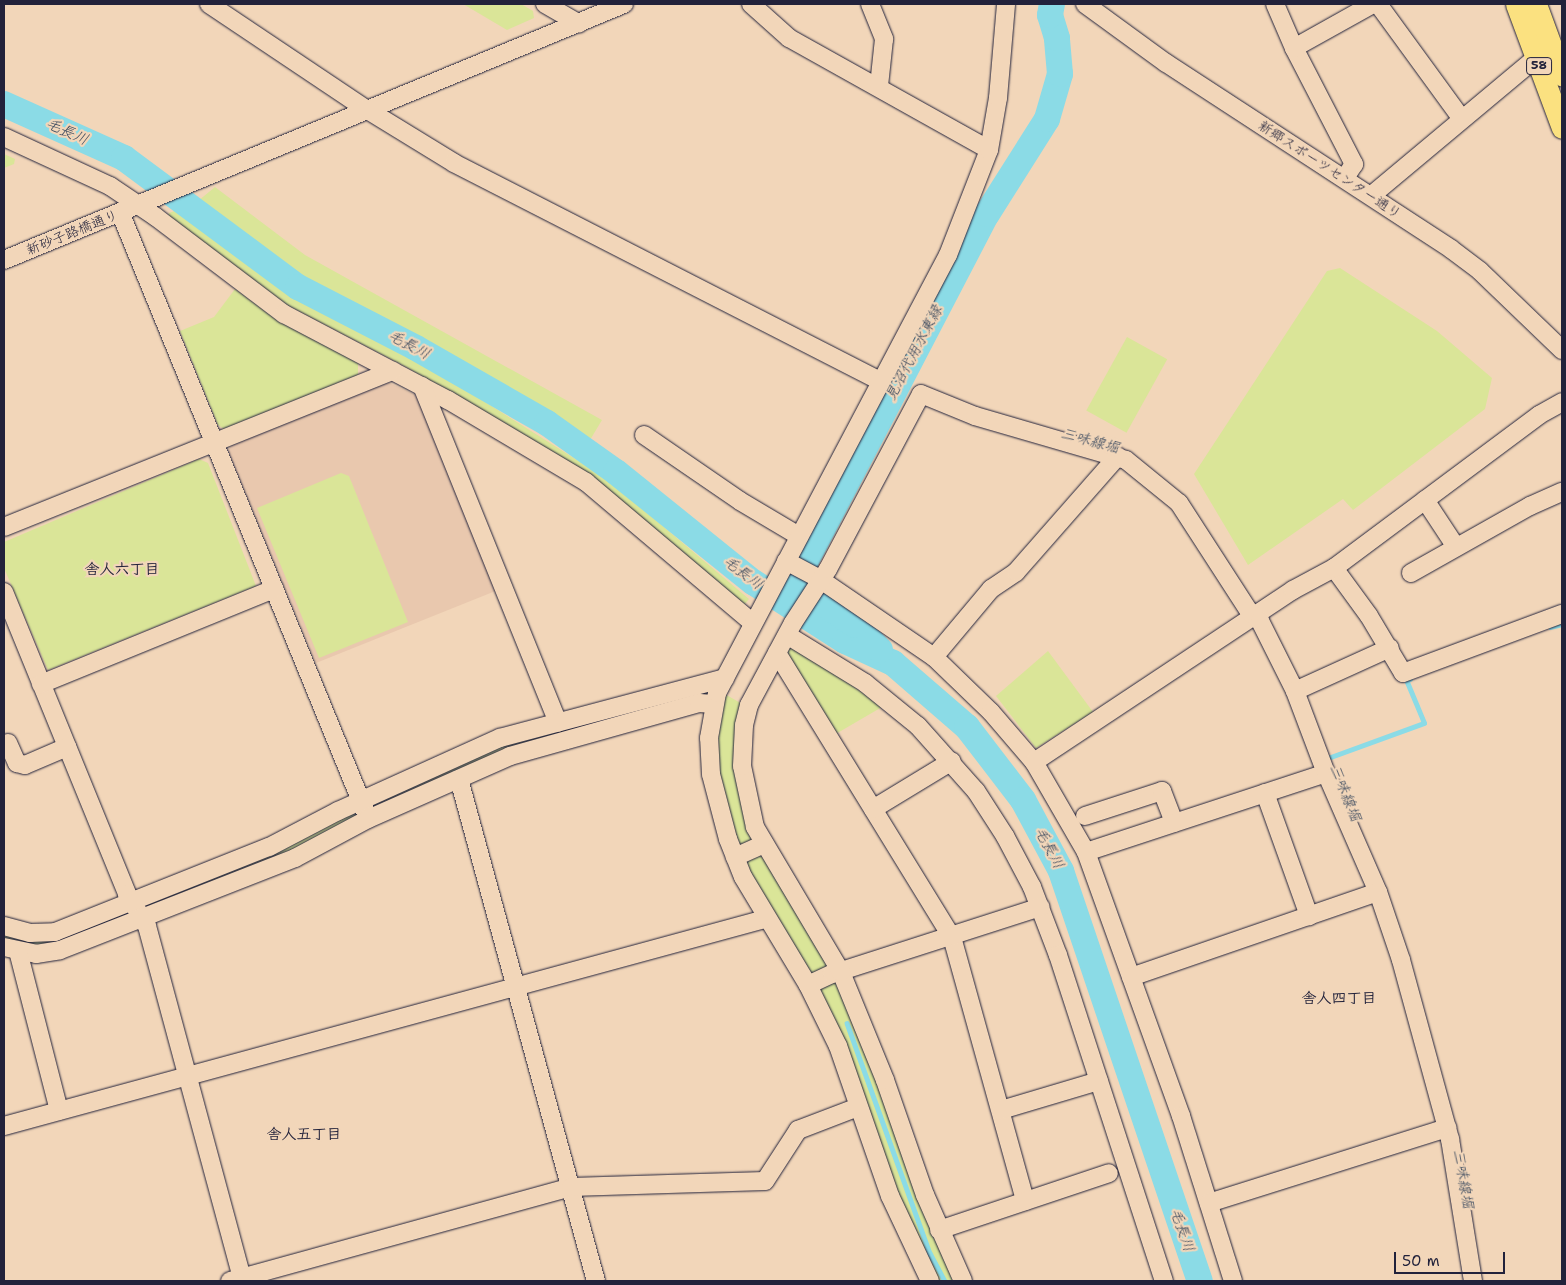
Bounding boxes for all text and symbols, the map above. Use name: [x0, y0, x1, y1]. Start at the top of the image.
road number: 58: [1525, 56, 1553, 76]
water label: 毛長川: [43, 115, 91, 149]
street label: 新郷スポーツセンター通り: [1255, 116, 1405, 222]
street label: 新砂子路橋通り: [23, 206, 121, 258]
water label: 見沼代用水東縁: [881, 302, 947, 404]
water label: 毛長川: [385, 326, 433, 364]
water label: 三味線堀: [1059, 425, 1121, 457]
water label: 毛長川: [720, 552, 766, 594]
district label: 舎人六丁目: [85, 561, 159, 579]
water label: 三味線堀: [1325, 762, 1365, 824]
water label: 毛長川: [1030, 824, 1068, 872]
district label: 舎人四丁目: [1302, 990, 1376, 1008]
district label: 舎人五丁目: [267, 1126, 341, 1144]
water label: 三味線堀: [1449, 1148, 1477, 1210]
water label: 毛長川: [1166, 1206, 1198, 1254]
scale bar: [1396, 1242, 1507, 1274]
text: 50 m: [1402, 1251, 1440, 1271]

